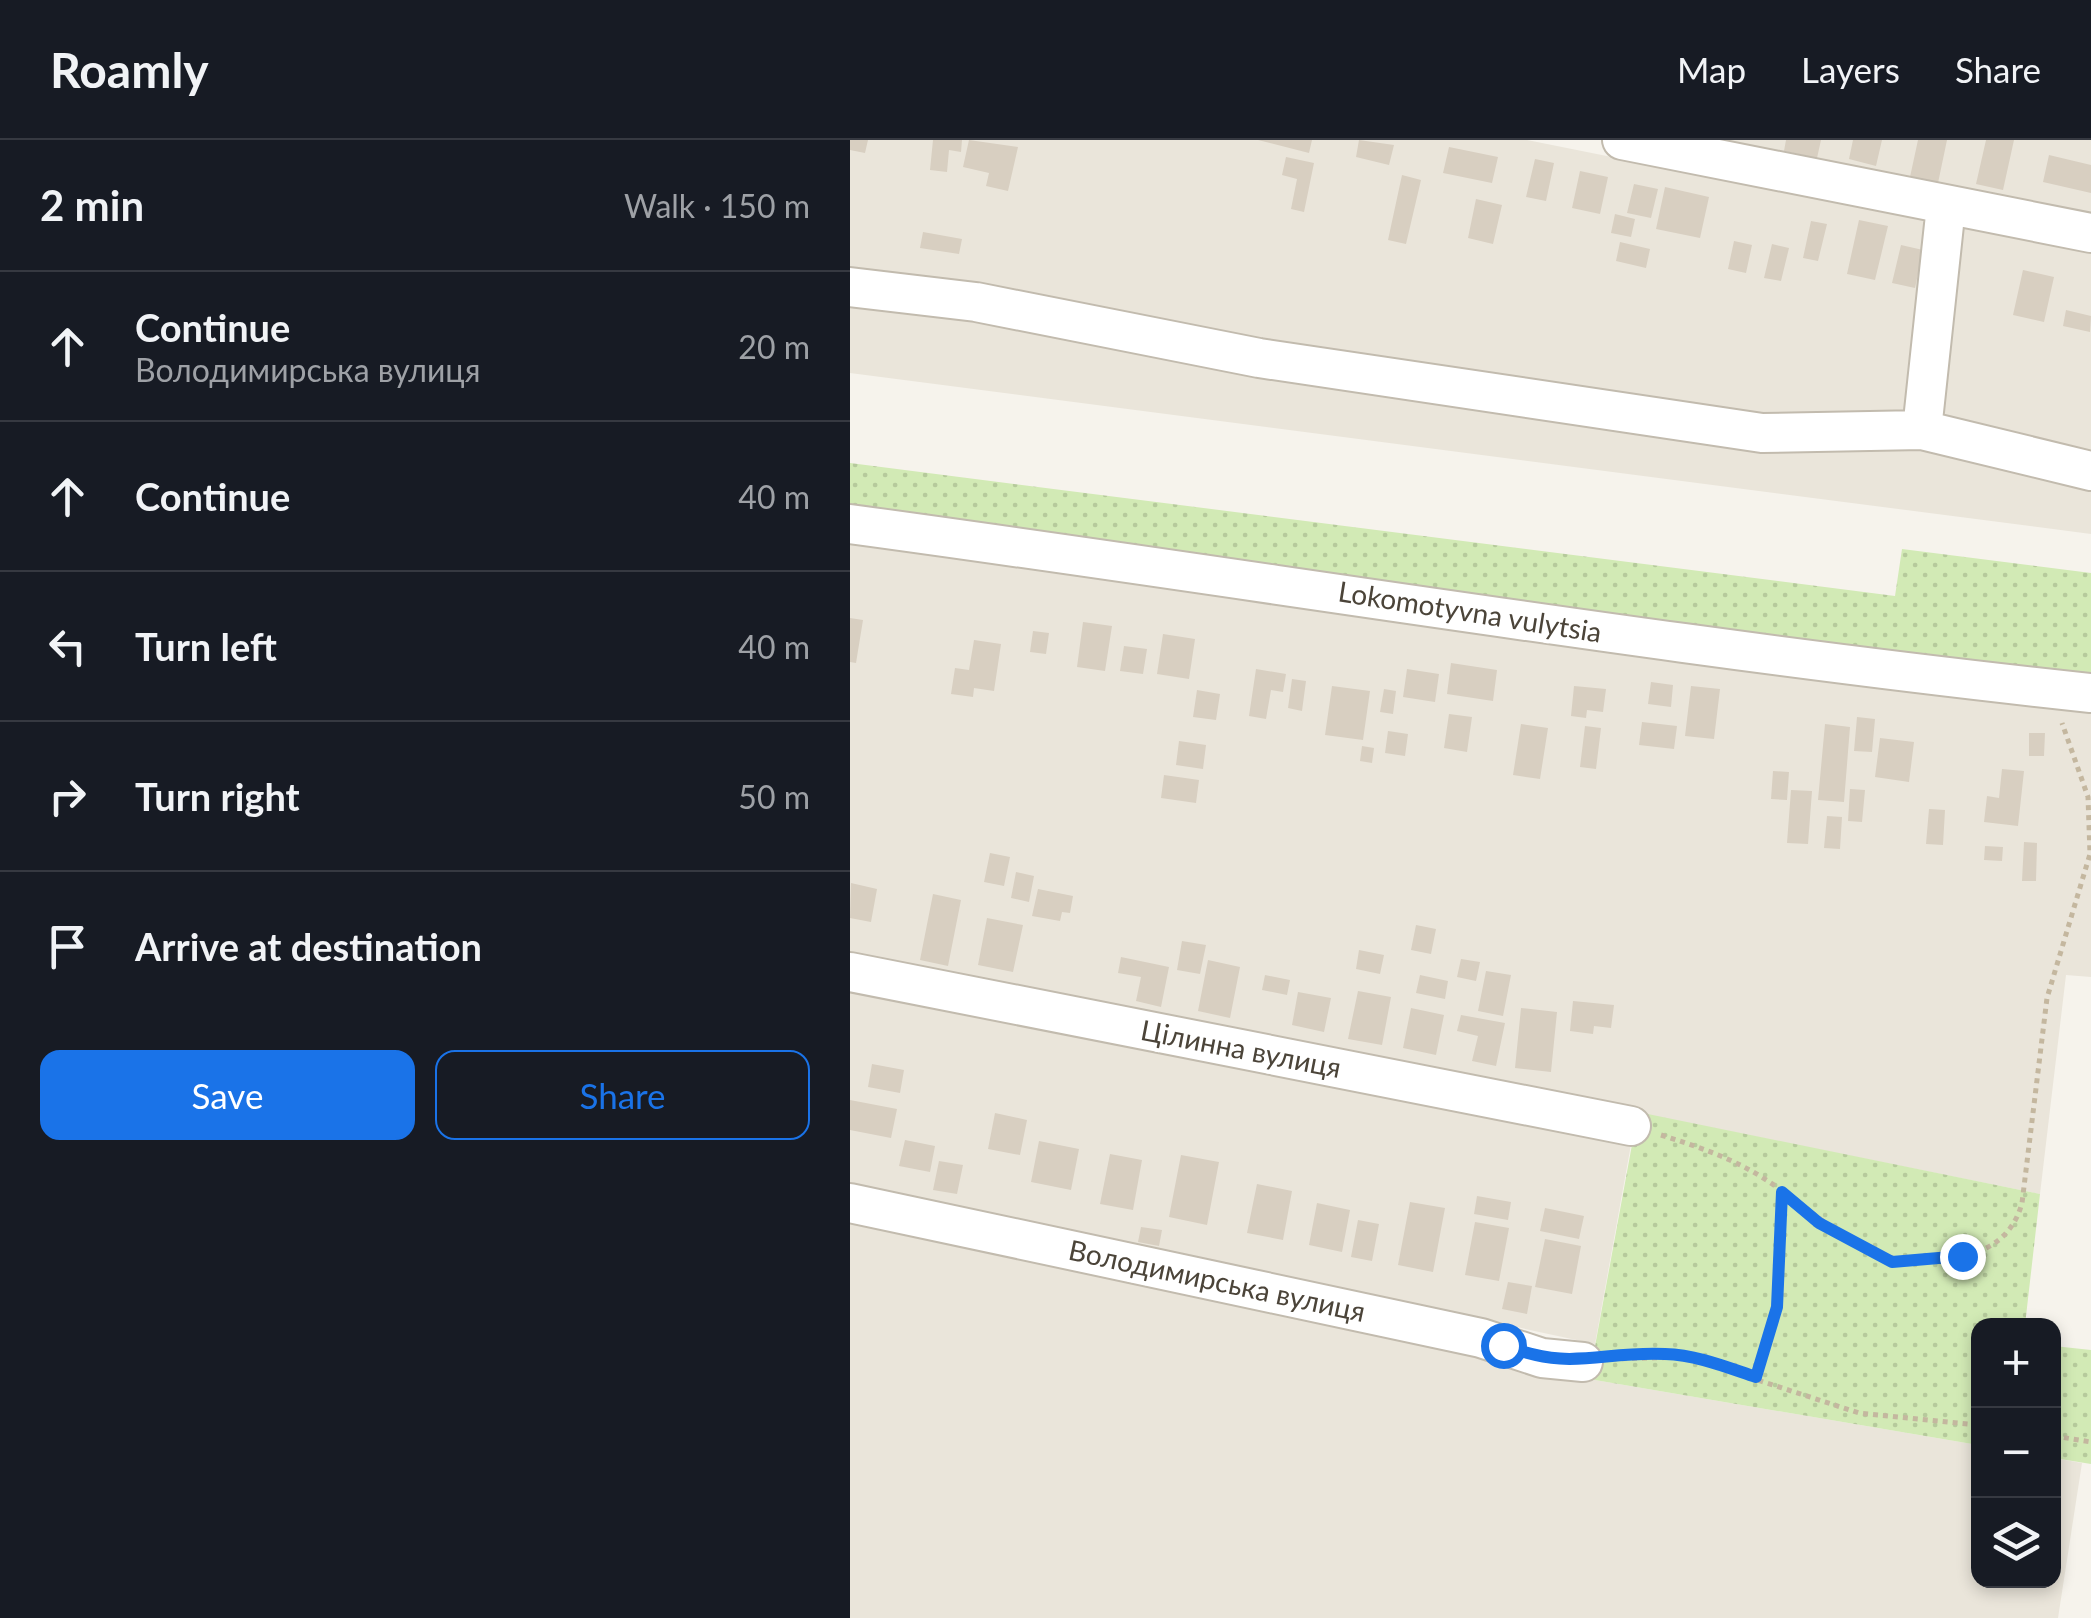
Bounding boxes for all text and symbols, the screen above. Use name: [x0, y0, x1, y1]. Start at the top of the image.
text: Roamly: [50, 41, 209, 98]
text: Map: [1677, 48, 1746, 90]
text: Layers: [1801, 48, 1900, 90]
text: Share: [1955, 48, 2041, 90]
text: 2 min: [40, 180, 144, 230]
text: Walk · 150 m: [624, 186, 810, 225]
text: Continue: [135, 304, 290, 350]
icon: ahead: [40, 319, 95, 374]
text: 20 m: [738, 327, 810, 366]
text: Володимирська вулиця: [135, 350, 480, 389]
icon: ahead: [40, 469, 95, 524]
text: Continue: [135, 473, 290, 519]
text: 40 m: [738, 477, 810, 516]
street label: Lokomotyvna vulytsia: [1336, 573, 1604, 649]
icon: left: [40, 619, 95, 674]
text: Turn left: [135, 623, 277, 669]
text: 40 m: [738, 627, 810, 666]
icon: right: [40, 769, 95, 824]
text: Turn right: [135, 773, 300, 819]
text: 50 m: [738, 777, 810, 816]
icon: arrive: [40, 919, 95, 974]
text: Arrive at destination: [135, 923, 482, 969]
street label: Цілинна вулиця: [1138, 1012, 1344, 1084]
button: Save: [40, 1050, 415, 1140]
button: Share: [435, 1050, 810, 1140]
street label: Володимирська вулиця: [1066, 1232, 1369, 1328]
route end: [1940, 1234, 1986, 1280]
map controls: [1971, 1318, 2061, 1588]
button: +: [1971, 1318, 2061, 1408]
route start: [1481, 1323, 1527, 1369]
button: −: [1971, 1408, 2061, 1498]
button: layers: [1971, 1498, 2061, 1588]

